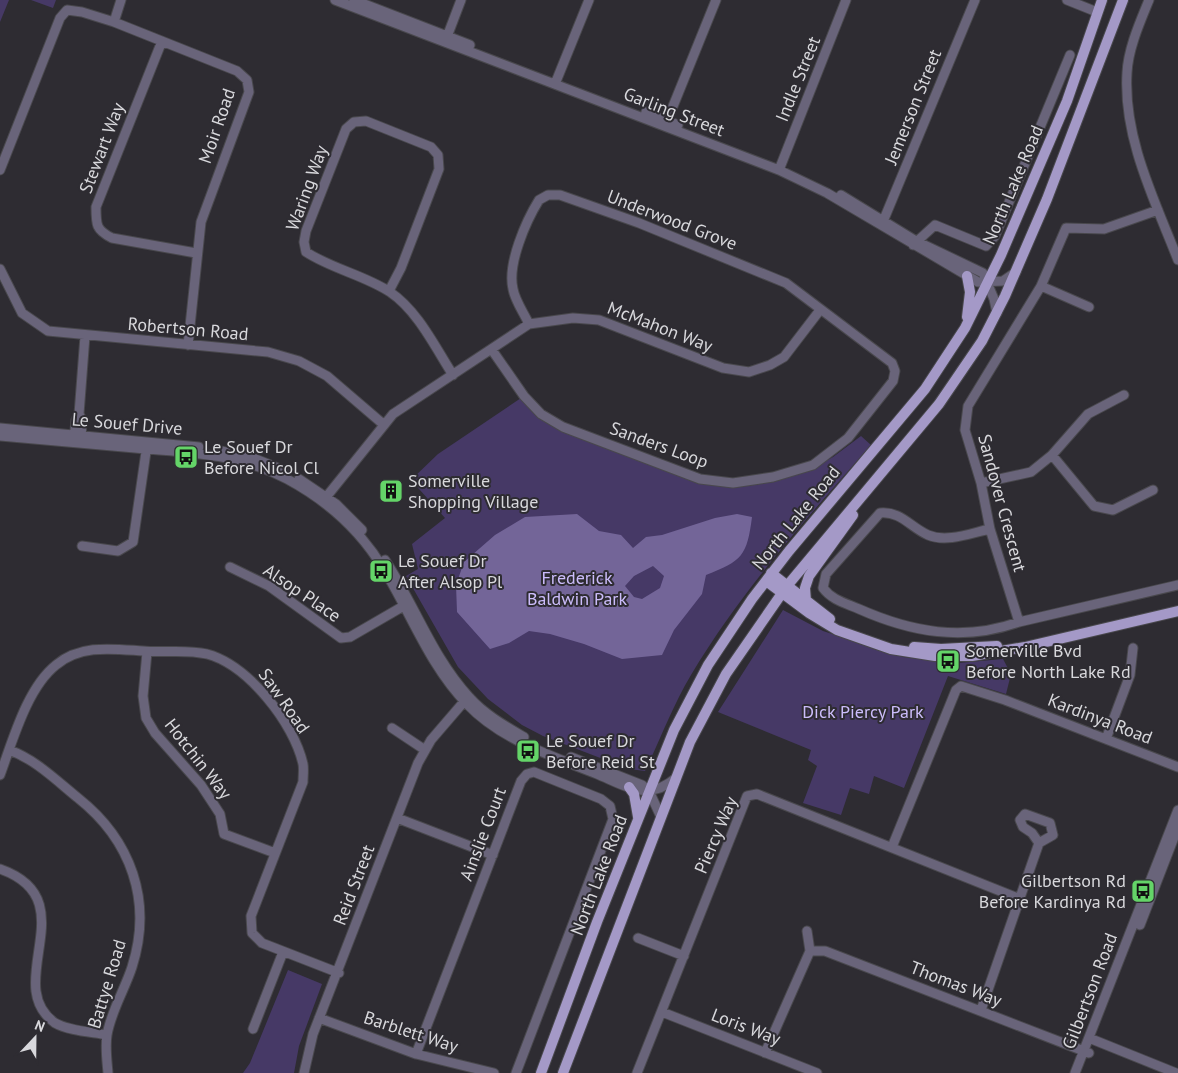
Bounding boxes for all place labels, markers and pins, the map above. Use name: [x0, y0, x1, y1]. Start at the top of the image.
place label: Le Souef Dr Before Nicol Cl: [204, 435, 320, 479]
bus stop icon: Le Souef Dr Before Nicol Cl: [173, 444, 199, 470]
place label: Somerville Shopping Village: [408, 469, 538, 513]
building icon: Somerville Shopping Village: [378, 478, 404, 504]
place label: Le Souef Dr After Alsop Pl: [398, 549, 503, 593]
bus stop icon: Le Souef Dr After Alsop Pl: [368, 558, 394, 584]
place label: Somerville Bvd Before North Lake Rd: [966, 639, 1131, 683]
bus stop icon: Somerville Bvd Before North Lake Rd: [935, 648, 961, 674]
place label: Le Souef Dr Before Reid St: [546, 729, 655, 773]
bus stop icon: Le Souef Dr Before Reid St: [515, 738, 541, 764]
place label: Gilbertson Rd Before Kardinya Rd: [979, 869, 1126, 913]
bus stop icon: Gilbertson Rd Before Kardinya Rd: [1130, 878, 1156, 904]

